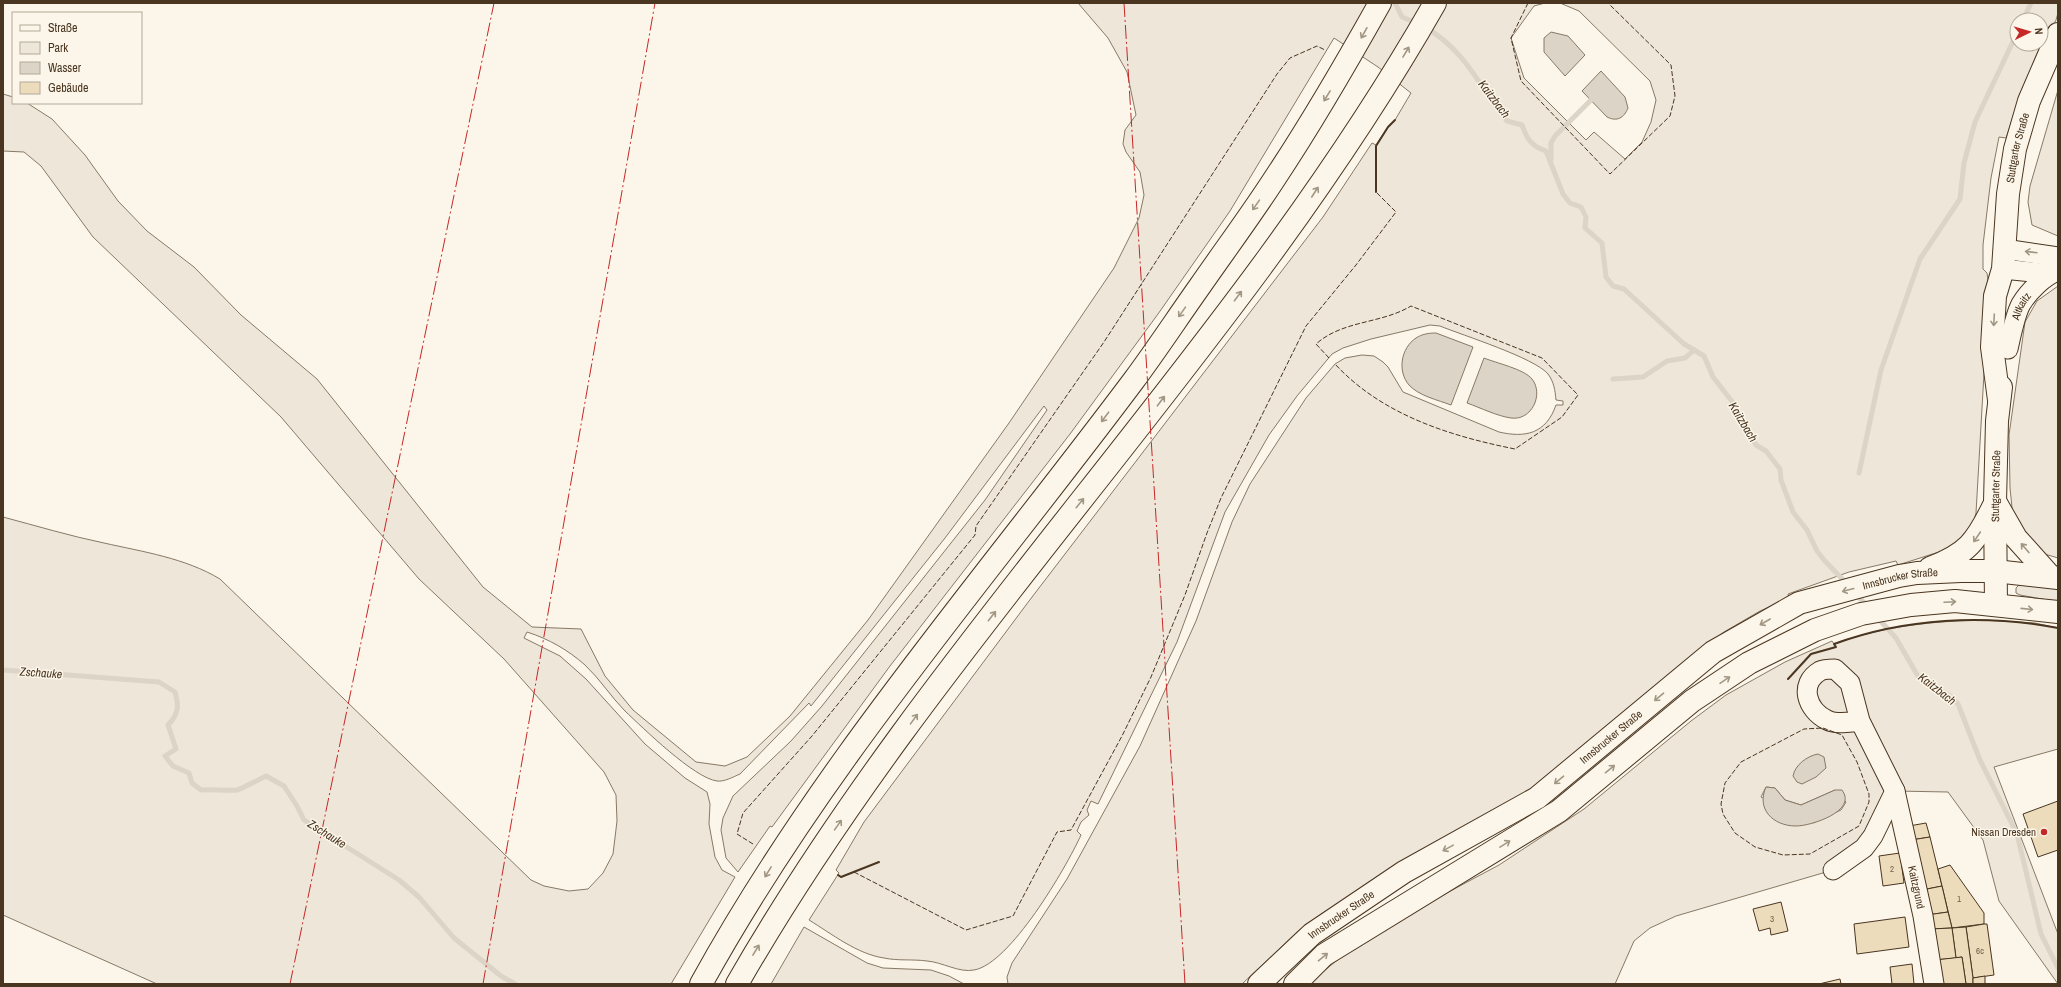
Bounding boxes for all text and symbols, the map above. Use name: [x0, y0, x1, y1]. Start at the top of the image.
legend: [12, 12, 142, 104]
north arrow: [2009, 12, 2049, 52]
text: Straße: [48, 20, 78, 36]
one-way arrow: [1359, 27, 1367, 39]
text: N: [2032, 27, 2046, 35]
text: Park: [48, 40, 68, 56]
one-way arrow: [1402, 46, 1410, 58]
text: Wasser: [48, 60, 82, 76]
water label: Kaitzbach: [1474, 77, 1514, 121]
text: Gebäude: [48, 80, 89, 96]
one-way arrow: [1322, 90, 1330, 102]
street label: Stuttgarter Straße: [2003, 111, 2032, 184]
one-way arrow: [1312, 186, 1320, 198]
one-way arrow: [1252, 199, 1261, 210]
one-way arrow: [2025, 248, 2038, 256]
street label: Altkaitz: [2008, 289, 2034, 323]
one-way arrow: [1234, 291, 1242, 302]
one-way arrow: [1178, 306, 1186, 317]
one-way arrow: [1990, 313, 1997, 326]
one-way arrow: [1156, 395, 1165, 406]
water label: Kaitzbach: [1725, 399, 1761, 445]
one-way arrow: [1101, 411, 1110, 422]
street label: Stuttgarter Straße: [1988, 450, 2003, 522]
one-way arrow: [1076, 497, 1085, 508]
one-way arrow: [1973, 531, 1981, 542]
one-way arrow: [2020, 543, 2030, 553]
street label: Innsbrucker Straße: [1861, 565, 1938, 593]
one-way arrow: [1842, 587, 1855, 594]
one-way arrow: [1943, 598, 1956, 605]
one-way arrow: [2020, 605, 2033, 613]
one-way arrow: [988, 610, 997, 621]
one-way arrow: [1759, 619, 1771, 627]
water label: Zschauke: [18, 663, 63, 683]
water label: Kaitzbach: [1915, 669, 1959, 709]
one-way arrow: [1719, 676, 1730, 684]
one-way arrow: [1654, 692, 1664, 701]
street label: Innsbrucker Straße: [1577, 707, 1645, 767]
one-way arrow: [909, 714, 918, 725]
one-way arrow: [1605, 764, 1616, 773]
one-way arrow: [1554, 775, 1564, 784]
water label: Zschauke: [304, 815, 350, 852]
one-way arrow: [834, 820, 842, 831]
place label: Nissan Dresden: [1971, 825, 2036, 839]
marker: Nissan Dresden: [2039, 827, 2049, 837]
one-way arrow: [1499, 840, 1510, 848]
one-way arrow: [1443, 844, 1455, 852]
house number: 2: [1890, 863, 1894, 875]
street label: Kaitzgrund: [1905, 864, 1928, 910]
one-way arrow: [764, 866, 772, 877]
street label: Innsbrucker Straße: [1305, 887, 1377, 941]
house number: 1: [1957, 893, 1961, 905]
house number: 3: [1770, 913, 1774, 925]
one-way arrow: [753, 944, 761, 956]
house number: 6c: [1976, 945, 1984, 957]
one-way arrow: [1318, 952, 1328, 961]

